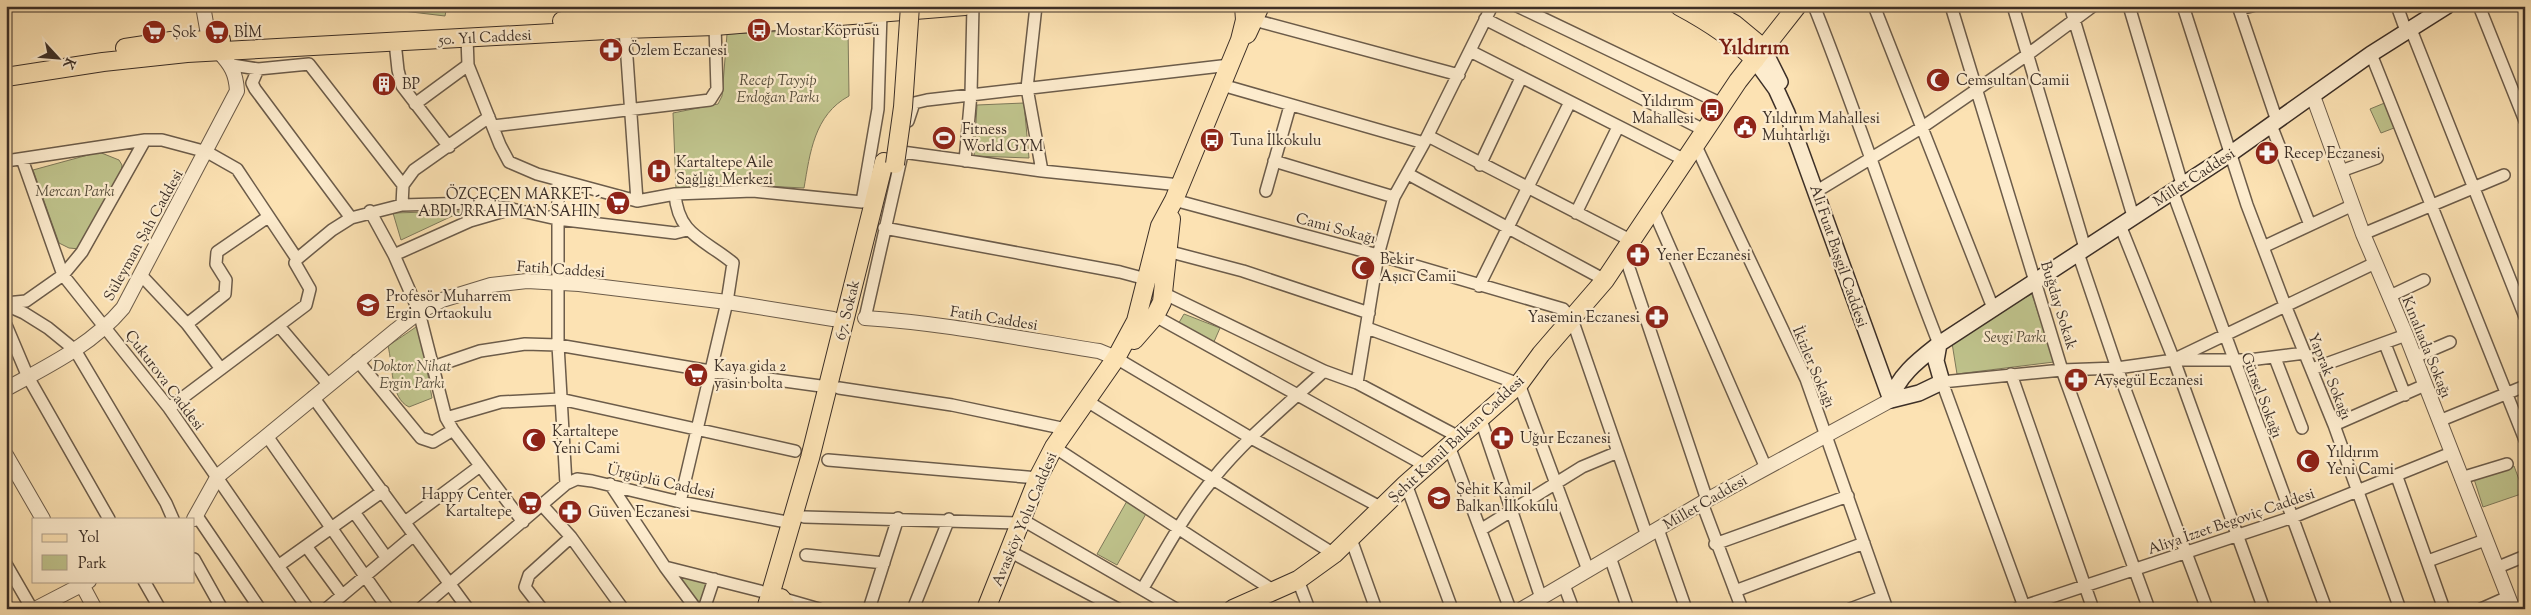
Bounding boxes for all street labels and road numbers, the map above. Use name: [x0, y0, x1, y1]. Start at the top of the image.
street label: 50. Yıl Caddesi: [437, 26, 532, 51]
street label: Millet Caddesi: [2150, 144, 2240, 213]
street label: Süleyman Şah Caddesi: [99, 166, 189, 305]
street label: Ali Fuat Başgil Caddesi: [1803, 183, 1872, 330]
street label: Cami Sokağı: [1293, 209, 1378, 250]
street label: Fatih Caddesi: [516, 257, 606, 284]
street label: Buğday Sokak: [2034, 259, 2081, 352]
street label: 67. Sokak: [831, 278, 866, 343]
street label: Kınalıada Sokağı: [2396, 293, 2456, 402]
street label: Fatih Caddesi: [948, 302, 1039, 337]
street label: İkizler Sokağı: [1786, 323, 1840, 412]
street label: Çukurova Caddesi: [119, 326, 209, 435]
street label: Yaprak Sokağı: [2302, 330, 2356, 423]
street label: Gürsel Sokağı: [2235, 350, 2287, 441]
street label: Şehit Kamil Balkan Caddesi: [1384, 371, 1530, 509]
street label: Avasköy Yolu Caddesi: [988, 449, 1063, 590]
street label: Ürgüplü Caddesi: [605, 459, 717, 505]
street label: Millet Caddesi: [1660, 471, 1752, 536]
street label: Aliya İzzet Begoviç Caddesi: [2145, 483, 2318, 561]

